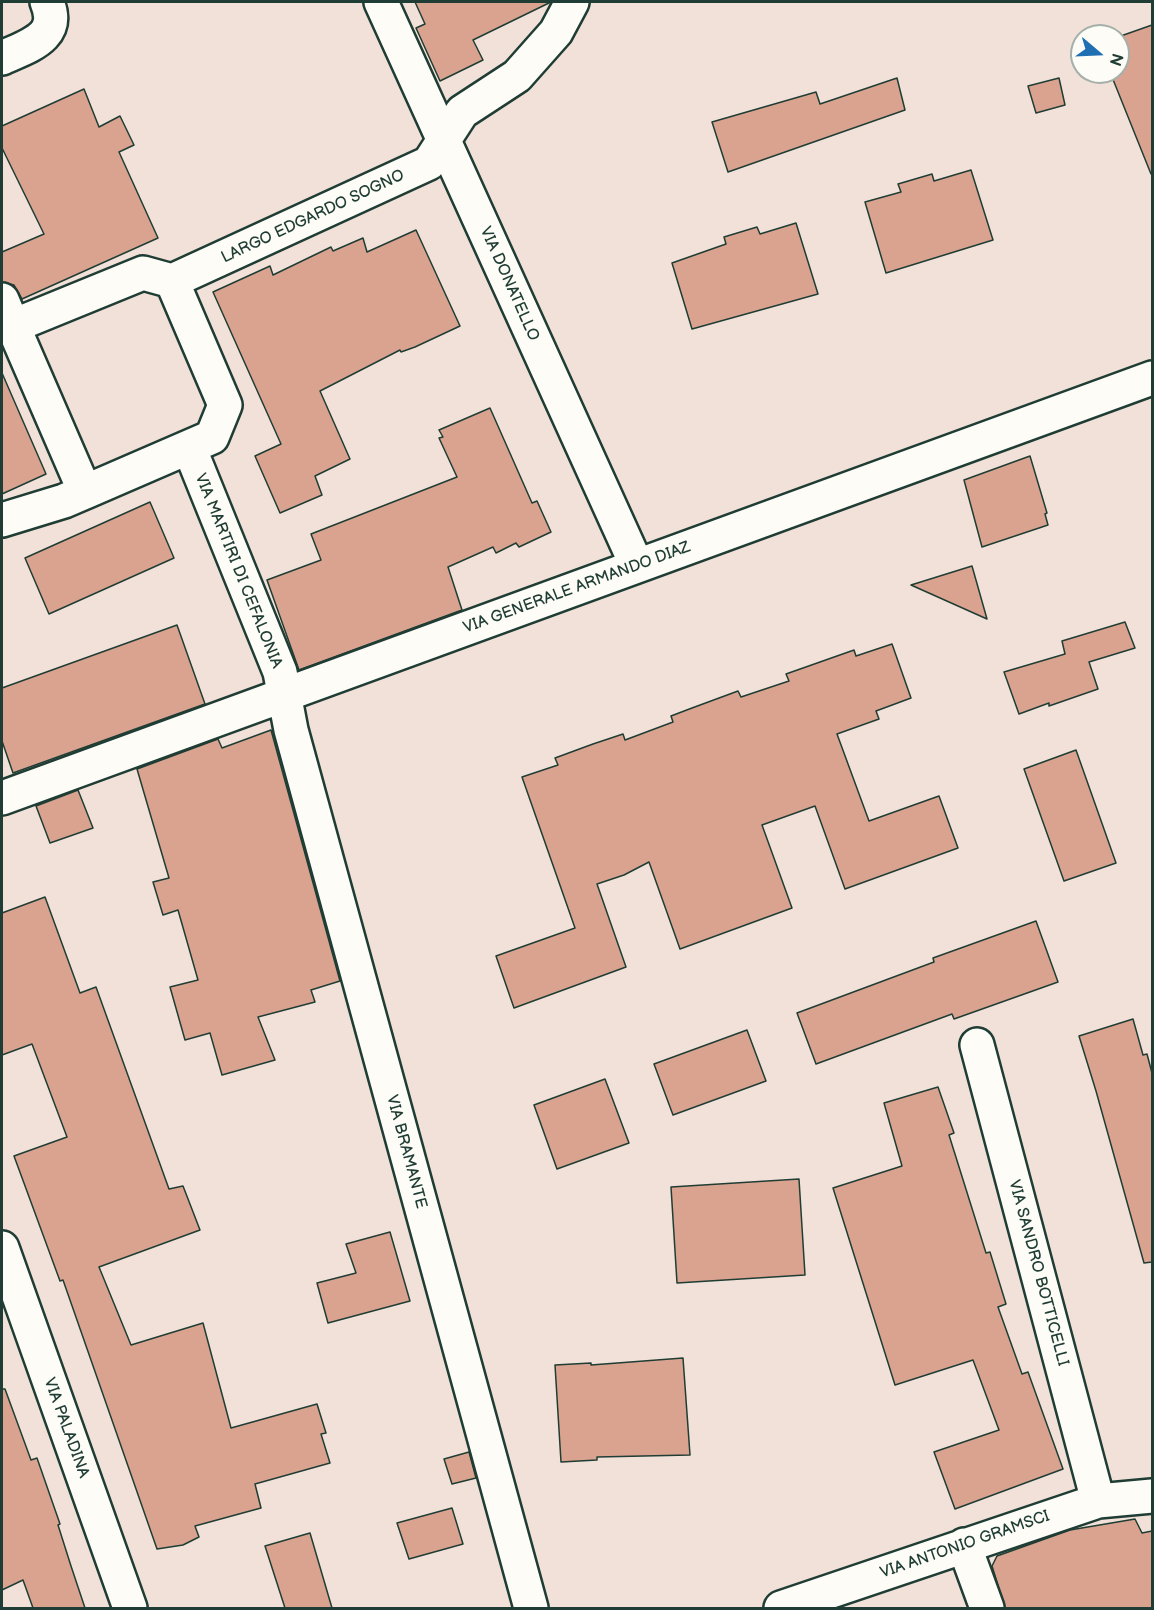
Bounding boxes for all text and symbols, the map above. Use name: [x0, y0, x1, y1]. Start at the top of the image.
north arrow: [1070, 24, 1130, 84]
text: N: [1105, 51, 1127, 68]
street label: LARGO EDGARDO SOGNO: [218, 166, 408, 268]
street label: VIA DONATELLO: [475, 224, 543, 344]
street label: VIA MARTIRI DI CEFALONIA: [190, 471, 286, 671]
street label: VIA GENERALE ARMANDO DIAZ: [461, 538, 693, 638]
street label: VIA BRAMANTE: [382, 1093, 430, 1211]
street label: VIA SANDRO BOTTICELLI: [1004, 1178, 1072, 1368]
street label: VIA PALADINA: [39, 1375, 93, 1481]
street label: VIA ANTONIO GRAMSCI: [878, 1507, 1052, 1583]

